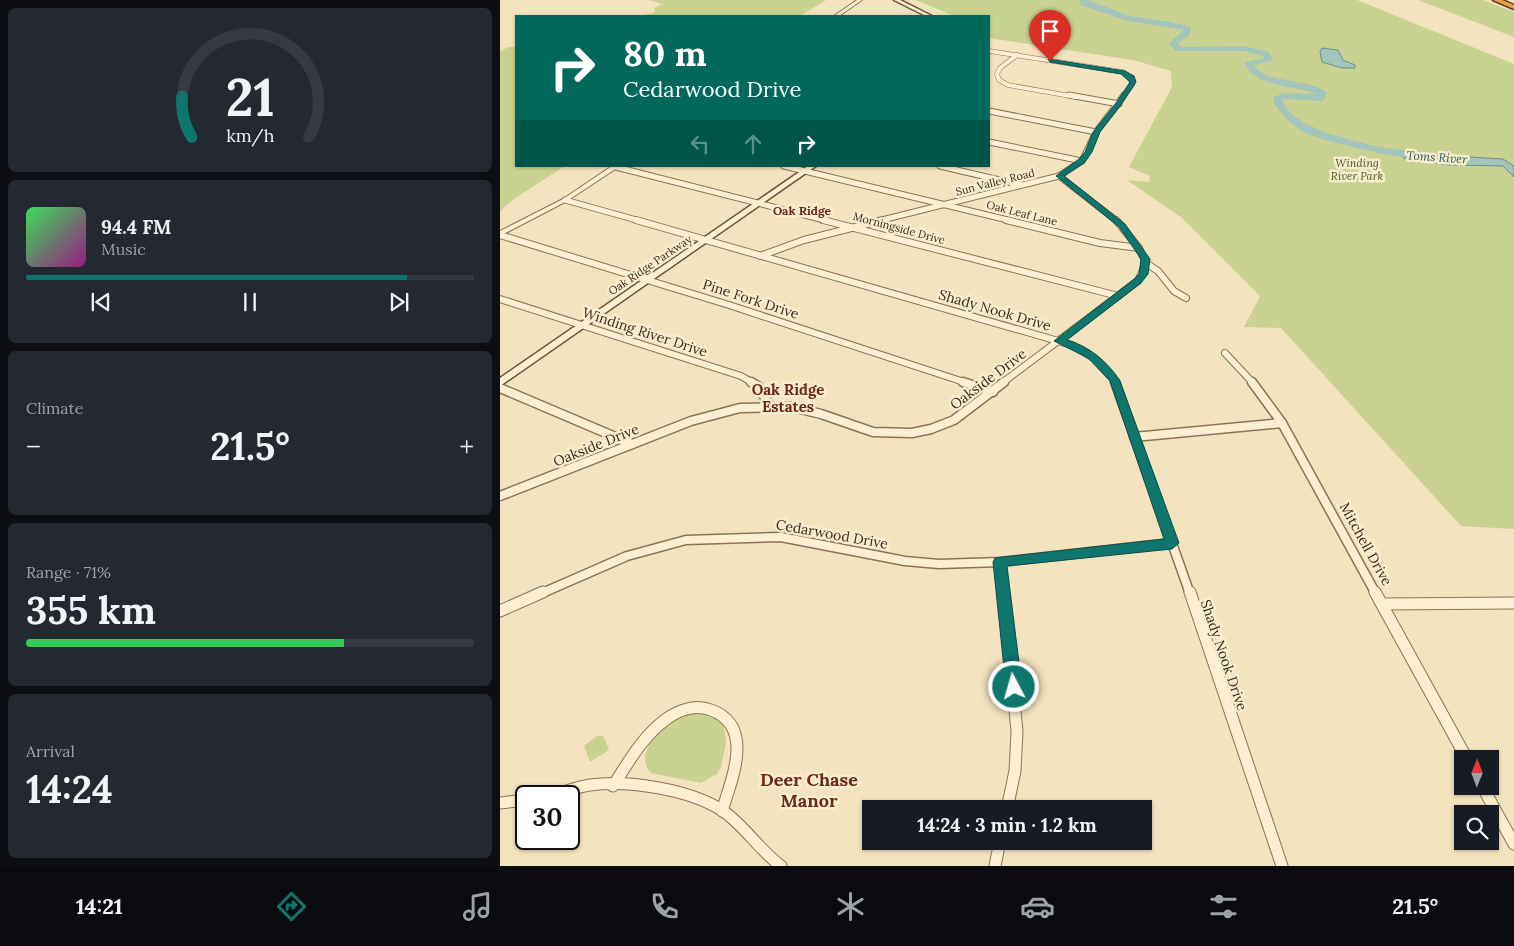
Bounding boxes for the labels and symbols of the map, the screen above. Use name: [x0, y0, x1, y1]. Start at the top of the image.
pin: [1029, 10, 1071, 61]
water label: Toms River: [1406, 147, 1468, 167]
park label: Winding River Park: [1331, 156, 1383, 183]
street label: Sun Valley Road: [954, 165, 1036, 199]
street label: Oak Leaf Lane: [985, 197, 1059, 229]
district label: Oak Ridge: [773, 203, 832, 218]
street label: Morningside Drive: [851, 209, 947, 247]
street label: Oak Ridge Parkway: [606, 232, 695, 298]
street label: Pine Fork Drive: [701, 275, 802, 323]
street label: Shady Nook Drive: [937, 285, 1054, 335]
street label: Winding River Drive: [580, 303, 710, 361]
street label: Oakside Drive: [946, 344, 1030, 414]
district label: Oak Ridge Estates: [752, 380, 824, 416]
street label: Oakside Drive: [550, 419, 642, 470]
street label: Mitchell Drive: [1336, 499, 1396, 589]
street label: Cedarwood Drive: [775, 515, 890, 553]
street label: Shady Nook Drive: [1197, 597, 1252, 713]
position arrow: [987, 660, 1039, 712]
north arrow: [1454, 750, 1499, 795]
district label: Deer Chase Manor: [760, 768, 858, 812]
speed limit sign: 30: [515, 785, 580, 850]

